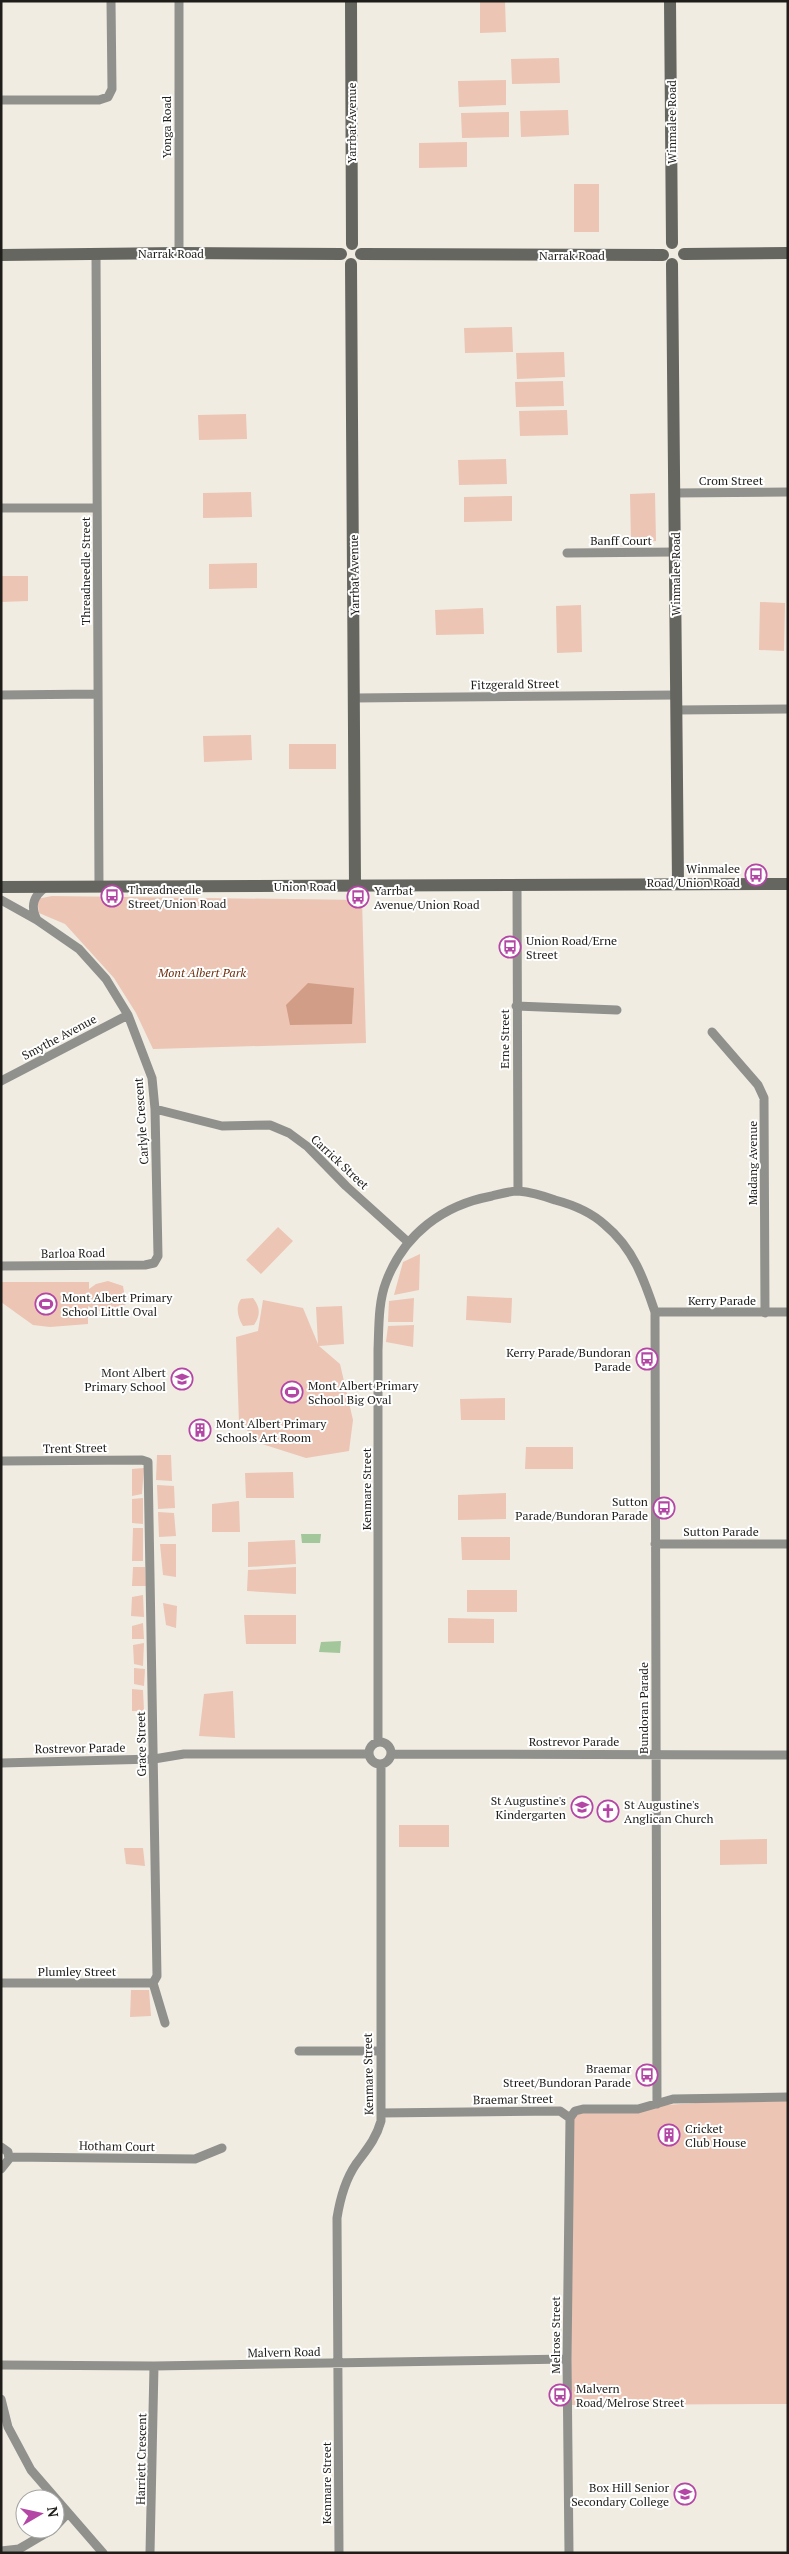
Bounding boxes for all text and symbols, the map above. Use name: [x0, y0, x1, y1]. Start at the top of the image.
street label: Winmalee Road: [664, 80, 679, 164]
street label: Yarrbat Avenue: [344, 82, 359, 164]
street label: Yonga Road: [159, 95, 174, 158]
street label: Narrak Road: [138, 246, 204, 261]
street label: Narrak Road: [539, 248, 605, 263]
street label: Crom Street: [699, 473, 764, 488]
street label: Threadneedle Street: [78, 516, 93, 625]
street label: Winmalee Road: [668, 532, 683, 616]
street label: Banff Court: [590, 533, 652, 548]
street label: Yarrbat Avenue: [346, 534, 362, 616]
street label: Fitzgerald Street: [471, 676, 560, 692]
place label: Winmalee Road/Union Road: [647, 861, 740, 890]
bus stop icon: Winmalee Road/Union Road: [744, 863, 768, 887]
street label: Union Road: [274, 879, 336, 894]
place label: Threadneedle Street/Union Road: [128, 882, 227, 911]
place label: Yarrbat Avenue/Union Road: [374, 883, 480, 912]
bus stop icon: Threadneedle Street/Union Road: [100, 884, 124, 908]
bus stop icon: Yarrbat Avenue/Union Road: [346, 885, 370, 909]
place label: Union Road/Erne Street: [526, 933, 617, 962]
bus stop icon: Union Road/Erne Street: [498, 935, 522, 959]
park label: Mont Albert Park: [157, 965, 246, 980]
street label: Erne Street: [497, 1009, 512, 1069]
street label: Smythe Avenue: [19, 1011, 99, 1063]
street label: Carlyle Crescent: [130, 1076, 152, 1165]
street label: Madang Avenue: [745, 1121, 760, 1205]
street label: Carrick Street: [308, 1132, 372, 1193]
street label: Barloa Road: [41, 1245, 105, 1261]
place label: Mont Albert Primary School Little Oval: [62, 1290, 173, 1319]
sports icon: Mont Albert Primary School Little Oval: [34, 1292, 58, 1316]
street label: Kerry Parade: [688, 1293, 756, 1308]
place label: Kerry Parade/Bundoran Parade: [506, 1345, 631, 1374]
bus stop icon: Kerry Parade/Bundoran Parade: [635, 1347, 659, 1371]
place label: Mont Albert Primary School: [84, 1365, 167, 1394]
school or university icon: Mont Albert Primary School: [170, 1367, 194, 1391]
place label: Mont Albert Primary School Big Oval: [308, 1378, 419, 1407]
sports icon: Mont Albert Primary School Big Oval: [280, 1380, 304, 1404]
place label: Mont Albert Primary Schools Art Room: [216, 1416, 327, 1445]
building icon: Mont Albert Primary Schools Art Room: [188, 1418, 212, 1442]
street label: Trent Street: [43, 1440, 108, 1456]
street label: Kenmare Street: [359, 1447, 374, 1530]
place label: Sutton Parade/Bundoran Parade: [515, 1494, 648, 1523]
bus stop icon: Sutton Parade/Bundoran Parade: [652, 1496, 676, 1520]
street label: Sutton Parade: [683, 1524, 759, 1539]
street label: Bundoran Parade: [636, 1662, 651, 1754]
street label: Grace Street: [133, 1711, 149, 1777]
street label: Rostrevor Parade: [529, 1734, 619, 1749]
street label: Rostrevor Parade: [35, 1740, 125, 1756]
place label: St Augustine's Kindergarten: [491, 1793, 566, 1822]
school or university icon: St Augustine's Kindergarten: [570, 1795, 594, 1819]
place label: St Augustine's Anglican Church: [624, 1797, 713, 1826]
church icon: St Augustine's Anglican Church: [596, 1799, 620, 1823]
street label: Plumley Street: [38, 1964, 117, 1979]
street label: Kenmare Street: [360, 2032, 376, 2115]
place label: Braemar Street/Bundoran Parade: [503, 2061, 631, 2090]
bus stop icon: Braemar Street/Bundoran Parade: [635, 2063, 659, 2087]
street label: Braemar Street: [473, 2091, 554, 2107]
place label: Cricket Club House: [685, 2121, 746, 2150]
building icon: Cricket Club House: [657, 2123, 681, 2147]
street label: Hotham Court: [79, 2138, 156, 2154]
street label: Melrose Street: [548, 2296, 563, 2374]
street label: Malvern Road: [247, 2344, 321, 2360]
place label: Malvern Road/Melrose Street: [576, 2381, 685, 2410]
bus stop icon: Malvern Road/Melrose Street: [548, 2383, 572, 2407]
street label: Harriett Crescent: [133, 2412, 149, 2505]
street label: Kenmare Street: [319, 2441, 334, 2524]
place label: Box Hill Senior Secondary College: [571, 2480, 669, 2509]
school or university icon: Box Hill Senior Secondary College: [673, 2482, 697, 2506]
north arrow: [15, 2489, 65, 2539]
text: N: [43, 2505, 64, 2519]

